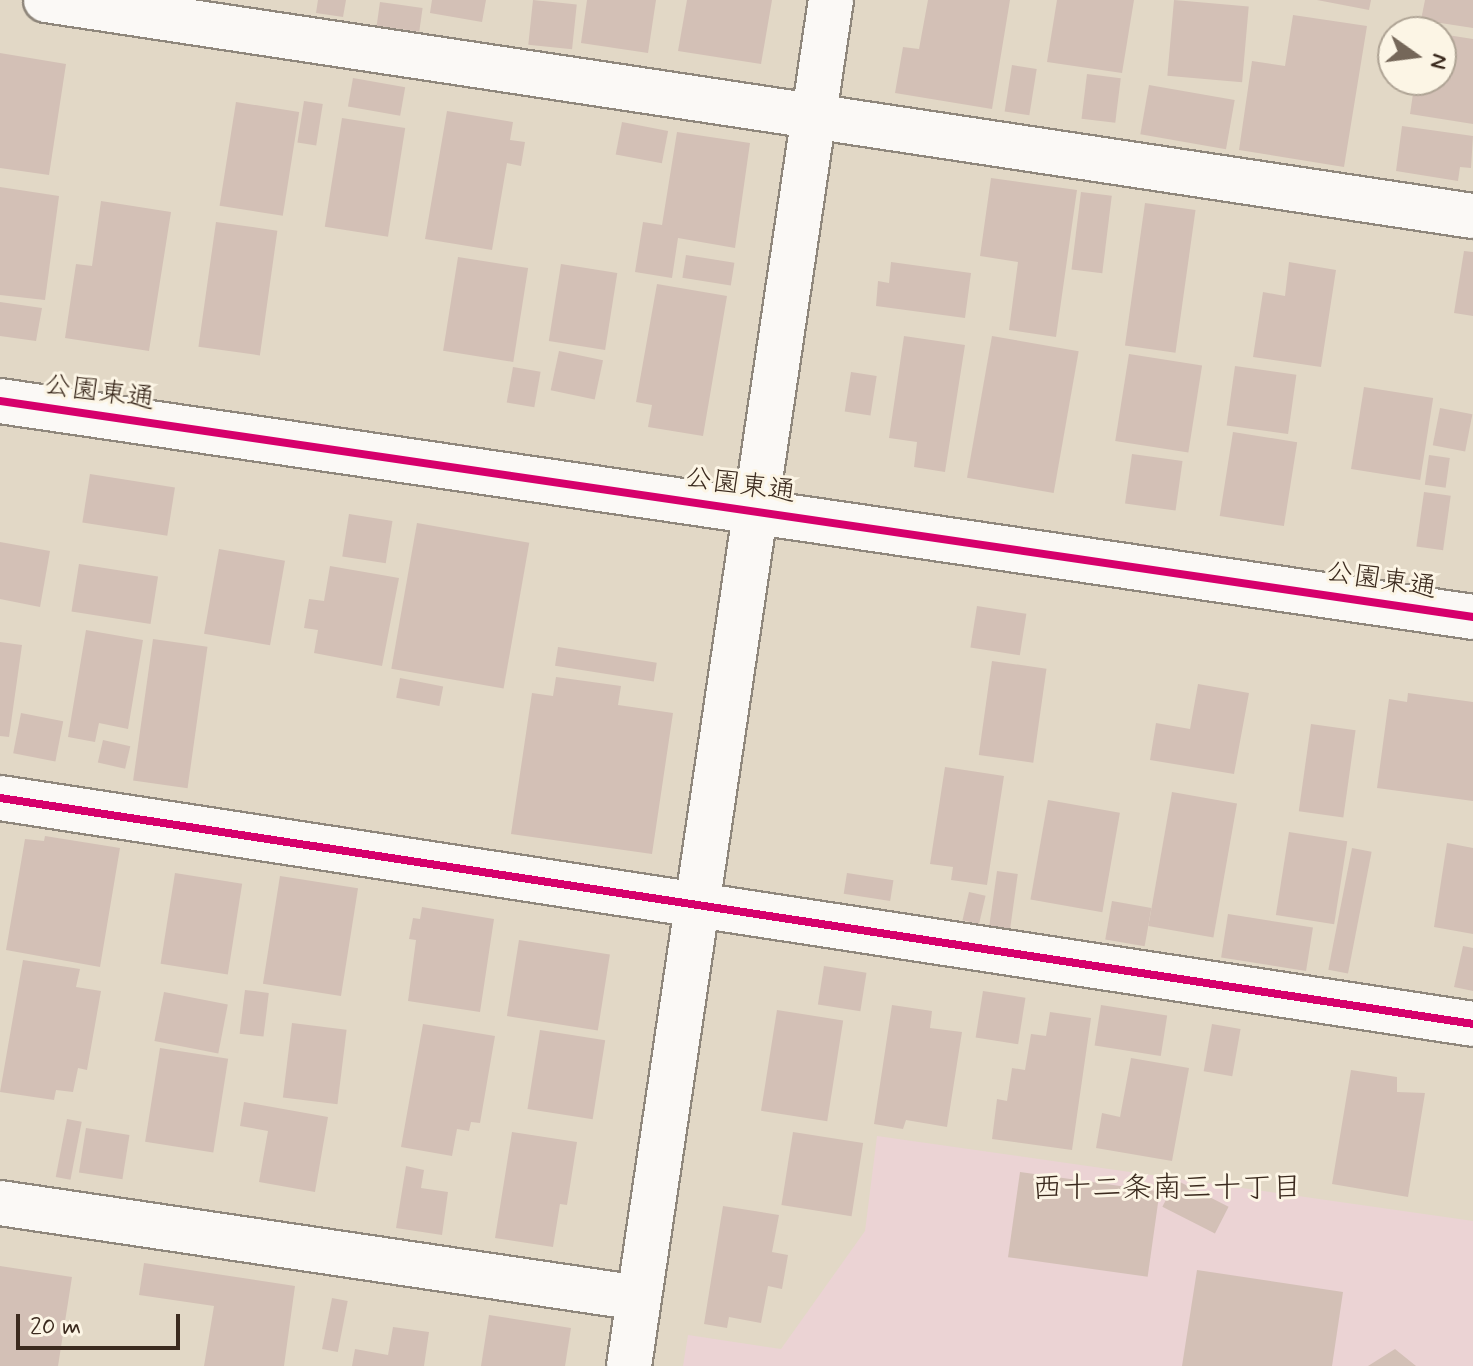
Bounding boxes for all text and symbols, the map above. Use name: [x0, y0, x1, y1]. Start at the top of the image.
north arrow: [1377, 16, 1457, 96]
text: N: [1423, 51, 1454, 72]
street label: 公園東通: [41, 369, 157, 417]
street label: 公園東通: [682, 462, 798, 510]
street label: 公園東通: [1323, 556, 1439, 606]
district label: 西十二条南三十丁目: [1032, 1171, 1302, 1207]
scale bar: [20, 1298, 184, 1348]
text: 20 m: [30, 1312, 81, 1343]

